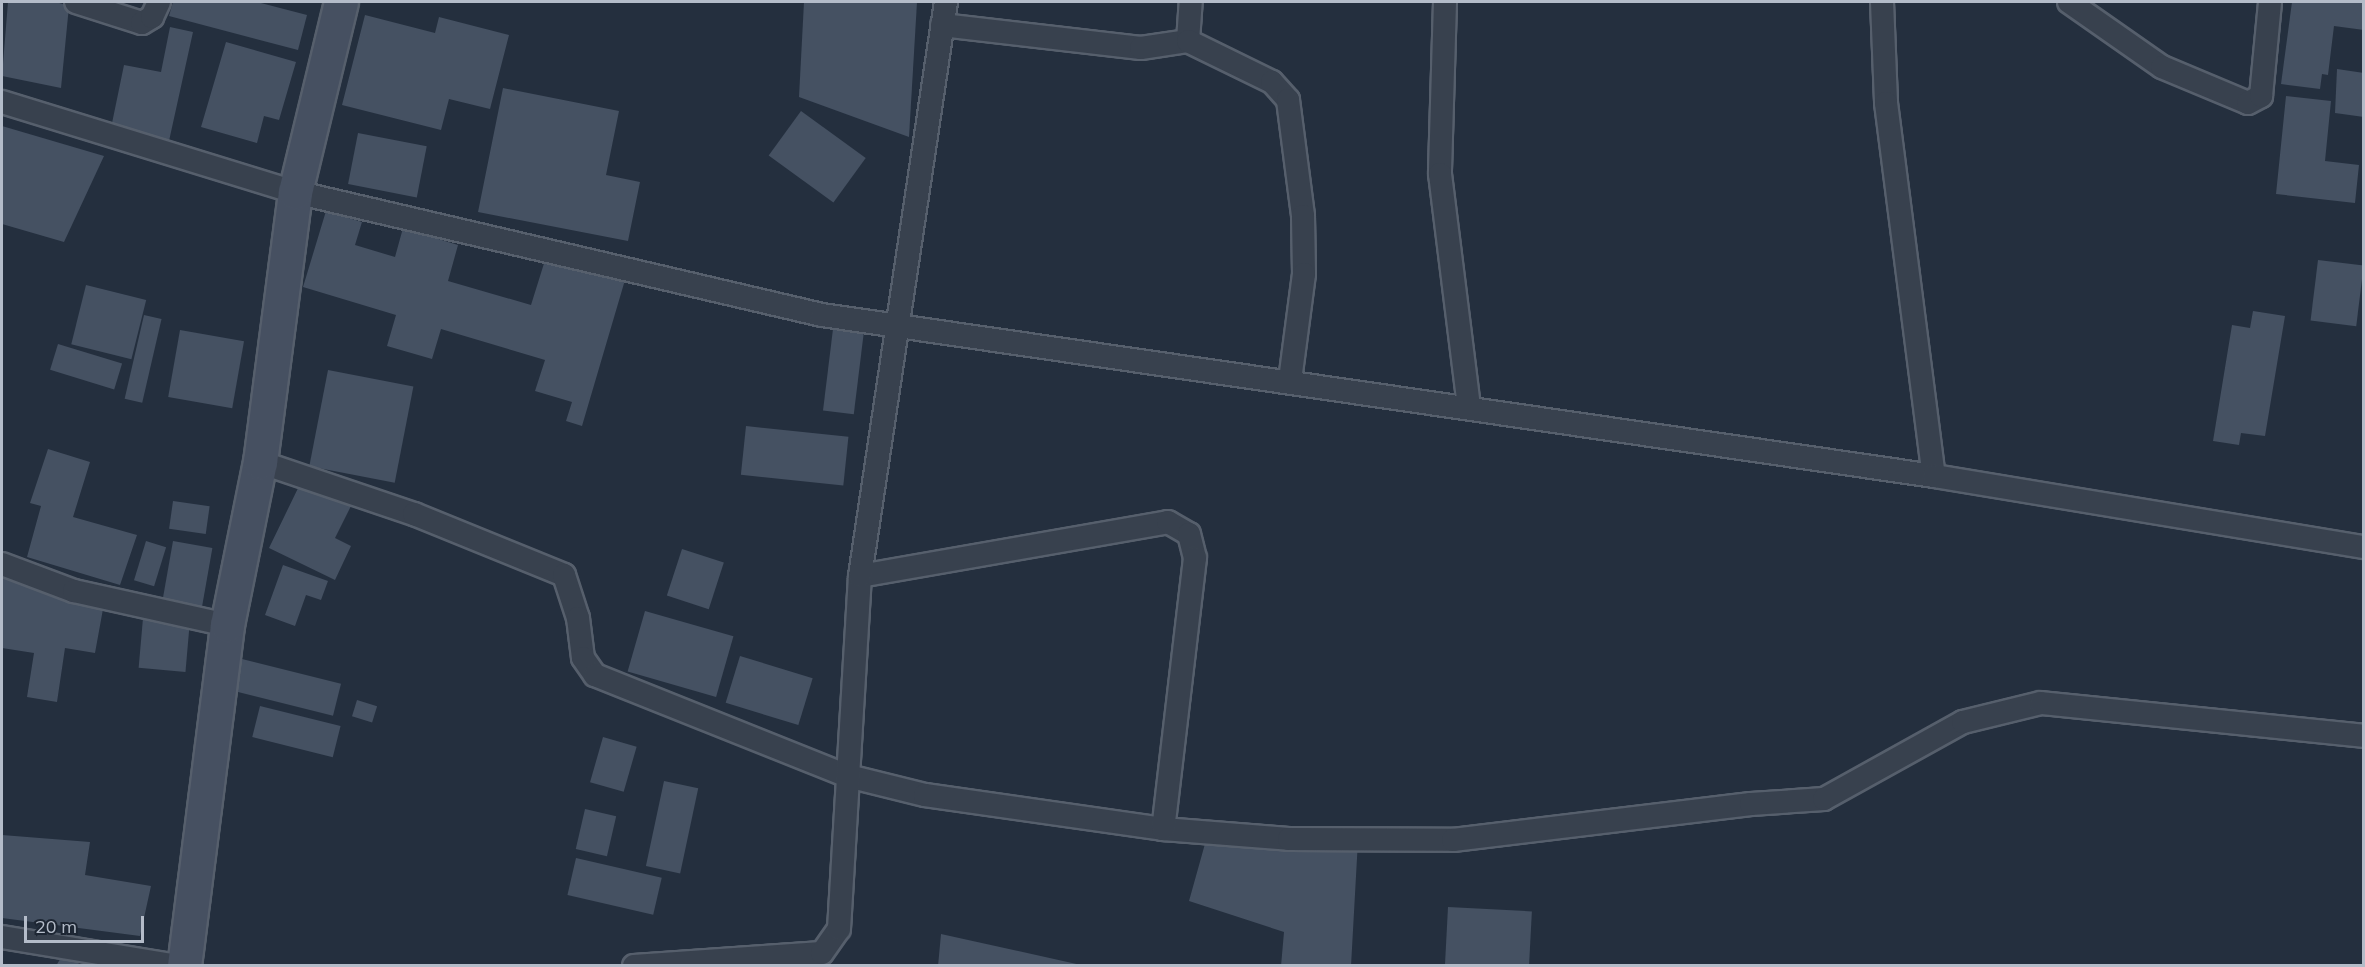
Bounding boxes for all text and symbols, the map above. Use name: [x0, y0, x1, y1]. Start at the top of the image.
scale bar: [27, 904, 147, 942]
text: 20 m: [35, 915, 77, 938]

